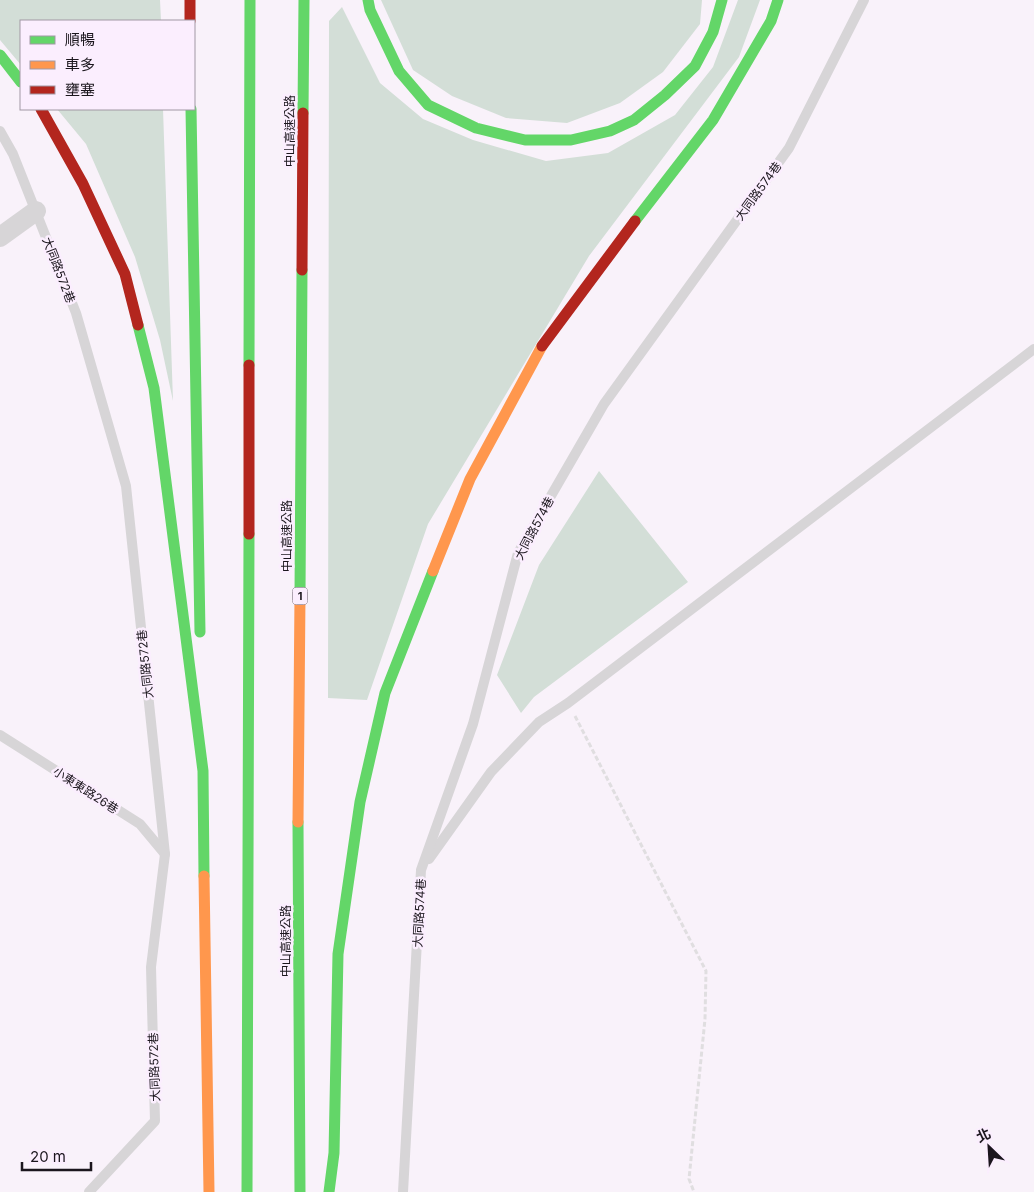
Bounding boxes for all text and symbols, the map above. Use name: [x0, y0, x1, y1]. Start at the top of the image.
legend: [20, 20, 195, 110]
text: 順暢: [65, 30, 95, 49]
text: 車多: [65, 55, 95, 74]
text: 壅塞: [65, 80, 95, 99]
street label: 中山高速公路: [282, 95, 297, 167]
street label: 大同路574巷: [732, 159, 784, 223]
street label: 大同路572巷: [40, 235, 78, 305]
street label: 大同路574巷: [511, 494, 557, 562]
street label: 中山高速公路: [279, 500, 294, 572]
road number: 1: [292, 588, 308, 604]
street label: 大同路572巷: [134, 629, 156, 699]
street label: 小東東路26巷: [51, 763, 121, 817]
street label: 大同路574巷: [410, 878, 428, 948]
street label: 中山高速公路: [278, 905, 293, 977]
street label: 大同路572巷: [145, 1032, 163, 1102]
north arrow: [964, 1122, 1014, 1172]
text: 北: [973, 1124, 993, 1145]
scale bar: [22, 1140, 91, 1172]
text: 20 m: [30, 1147, 66, 1166]

